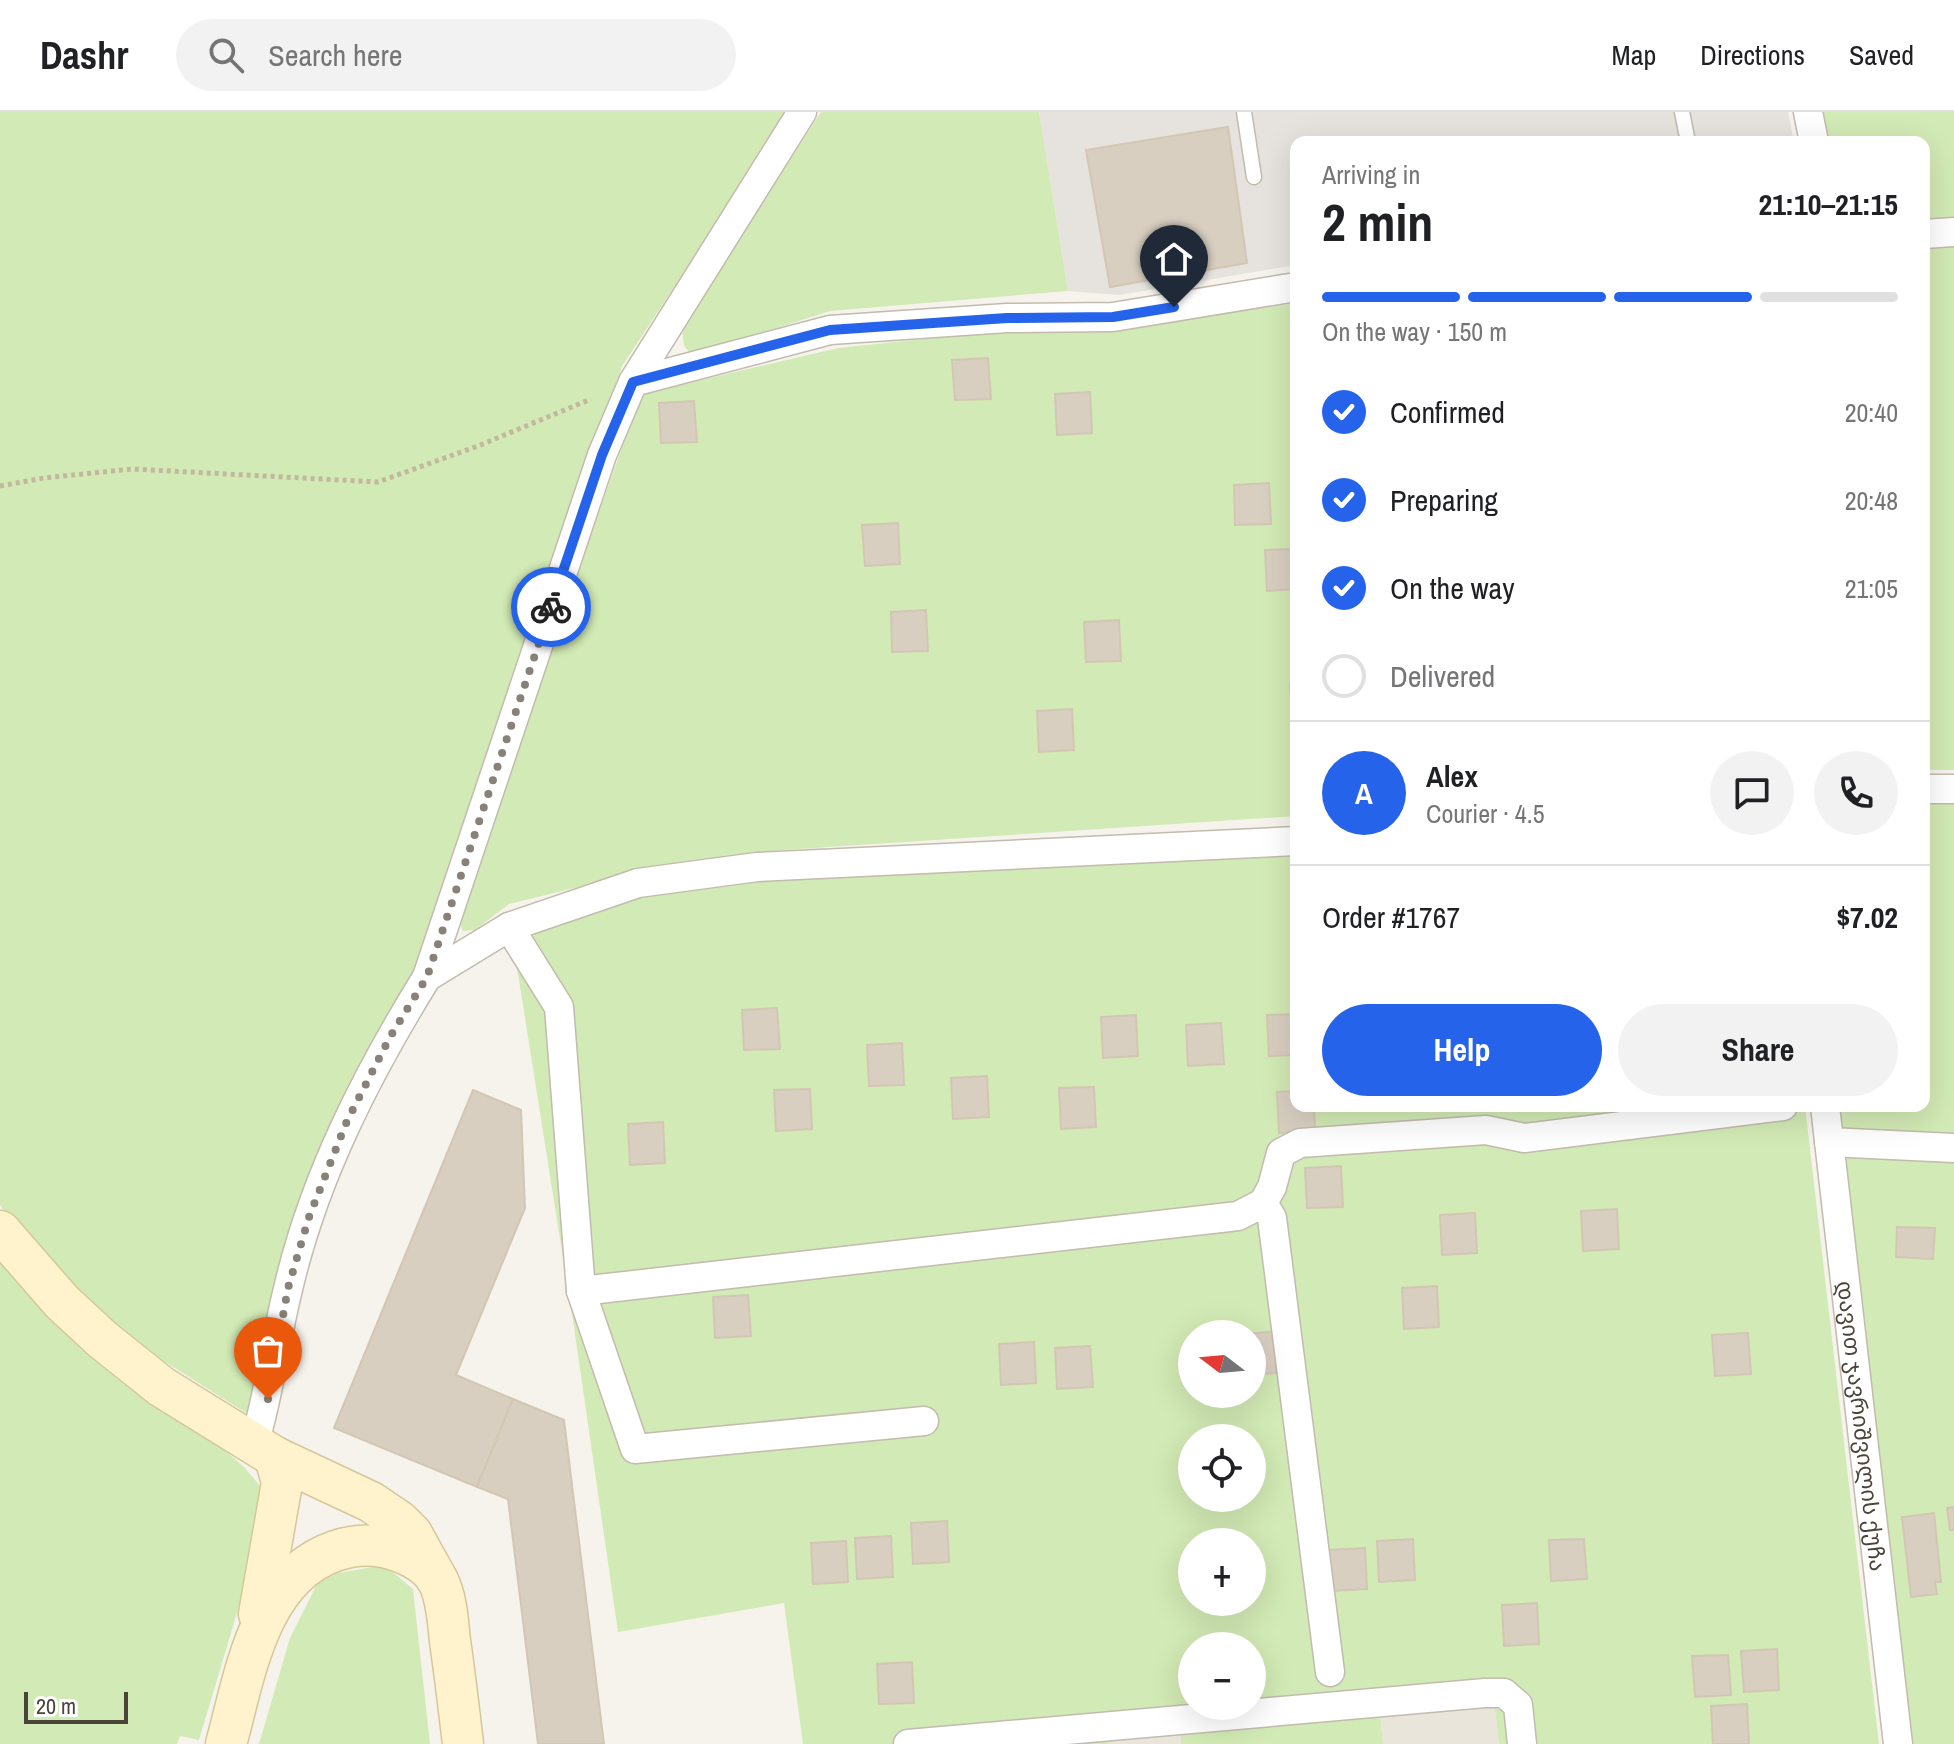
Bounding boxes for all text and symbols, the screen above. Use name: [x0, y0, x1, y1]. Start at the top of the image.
search box: [176, 19, 736, 91]
text: Dashr: [40, 30, 128, 81]
icon: search: [204, 33, 248, 77]
text: Search here: [268, 35, 402, 75]
text: Map: [1612, 36, 1656, 74]
text: Directions: [1700, 36, 1805, 74]
text: Saved: [1849, 36, 1914, 74]
text: Arriving in: [1322, 157, 1420, 192]
text: 21:10–21:15: [1759, 184, 1898, 224]
text: 2 min: [1322, 187, 1433, 257]
pin: [1140, 225, 1208, 307]
icon: home: [1152, 237, 1196, 281]
text: On the way · 150 m: [1322, 314, 1507, 349]
icon: check: [1322, 390, 1366, 434]
text: Confirmed: [1390, 392, 1505, 432]
text: 20:40: [1845, 395, 1898, 430]
icon: check: [1322, 478, 1366, 522]
text: Preparing: [1390, 480, 1498, 520]
text: 20:48: [1845, 483, 1898, 518]
icon: check: [1322, 566, 1366, 610]
courier: [511, 567, 591, 647]
text: On the way: [1390, 568, 1514, 608]
text: 21:05: [1845, 571, 1898, 606]
icon: bike: [529, 585, 573, 629]
text: Delivered: [1390, 656, 1495, 696]
button: chat: [1710, 751, 1794, 835]
button: phone: [1814, 751, 1898, 835]
text: Alex: [1426, 756, 1478, 796]
text: A: [1355, 773, 1373, 813]
text: Courier · 4.5: [1426, 796, 1545, 831]
text: Order #1767: [1322, 897, 1460, 937]
text: $7.02: [1836, 897, 1898, 937]
button: Help: [1322, 1004, 1602, 1096]
button: Share: [1618, 1004, 1898, 1096]
street label: დავით ჯავრიშვილის ქუჩა: [1830, 1279, 1893, 1573]
pin: [234, 1317, 302, 1399]
north arrow: [1178, 1320, 1266, 1408]
map controls: [1178, 1320, 1266, 1720]
icon: bag: [246, 1329, 290, 1373]
button: locate: [1178, 1424, 1266, 1512]
button: +: [1178, 1528, 1266, 1616]
button: −: [1178, 1632, 1266, 1720]
scale bar: [24, 1688, 128, 1724]
text: 20 m: [36, 1691, 76, 1721]

